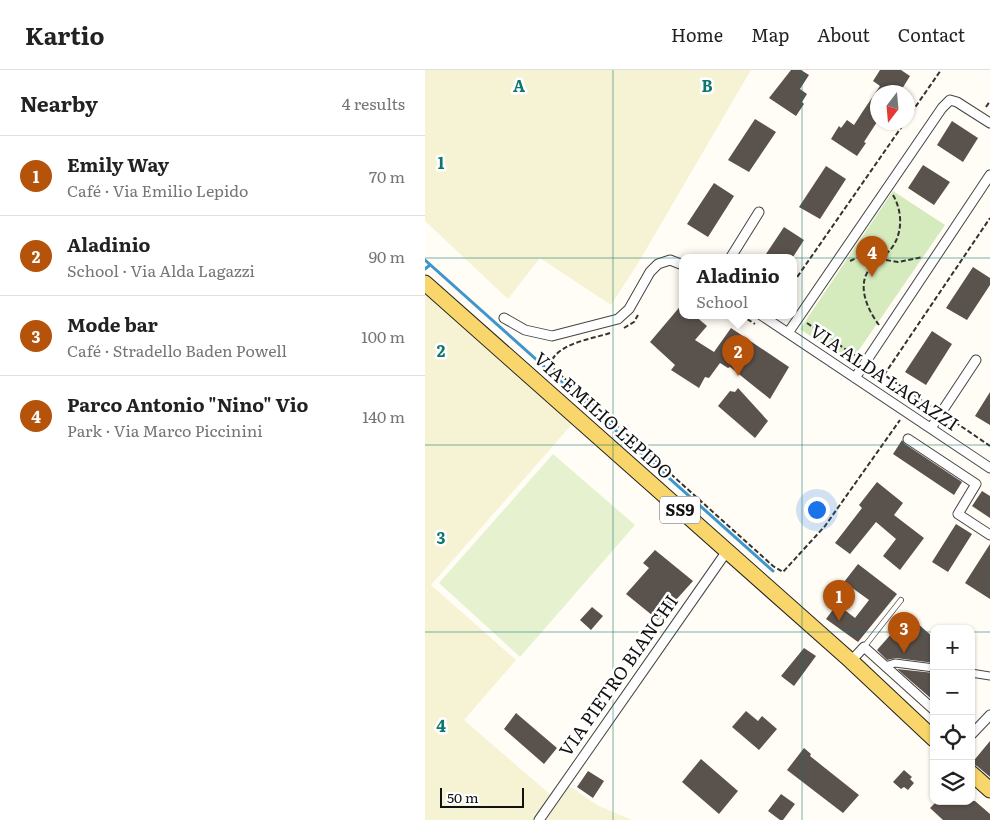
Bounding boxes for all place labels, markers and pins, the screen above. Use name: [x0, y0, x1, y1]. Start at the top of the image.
pin: 4: [856, 236, 888, 277]
pin: 2: [722, 335, 754, 376]
pin: 1: [823, 580, 855, 621]
pin: 3: [888, 612, 920, 653]

